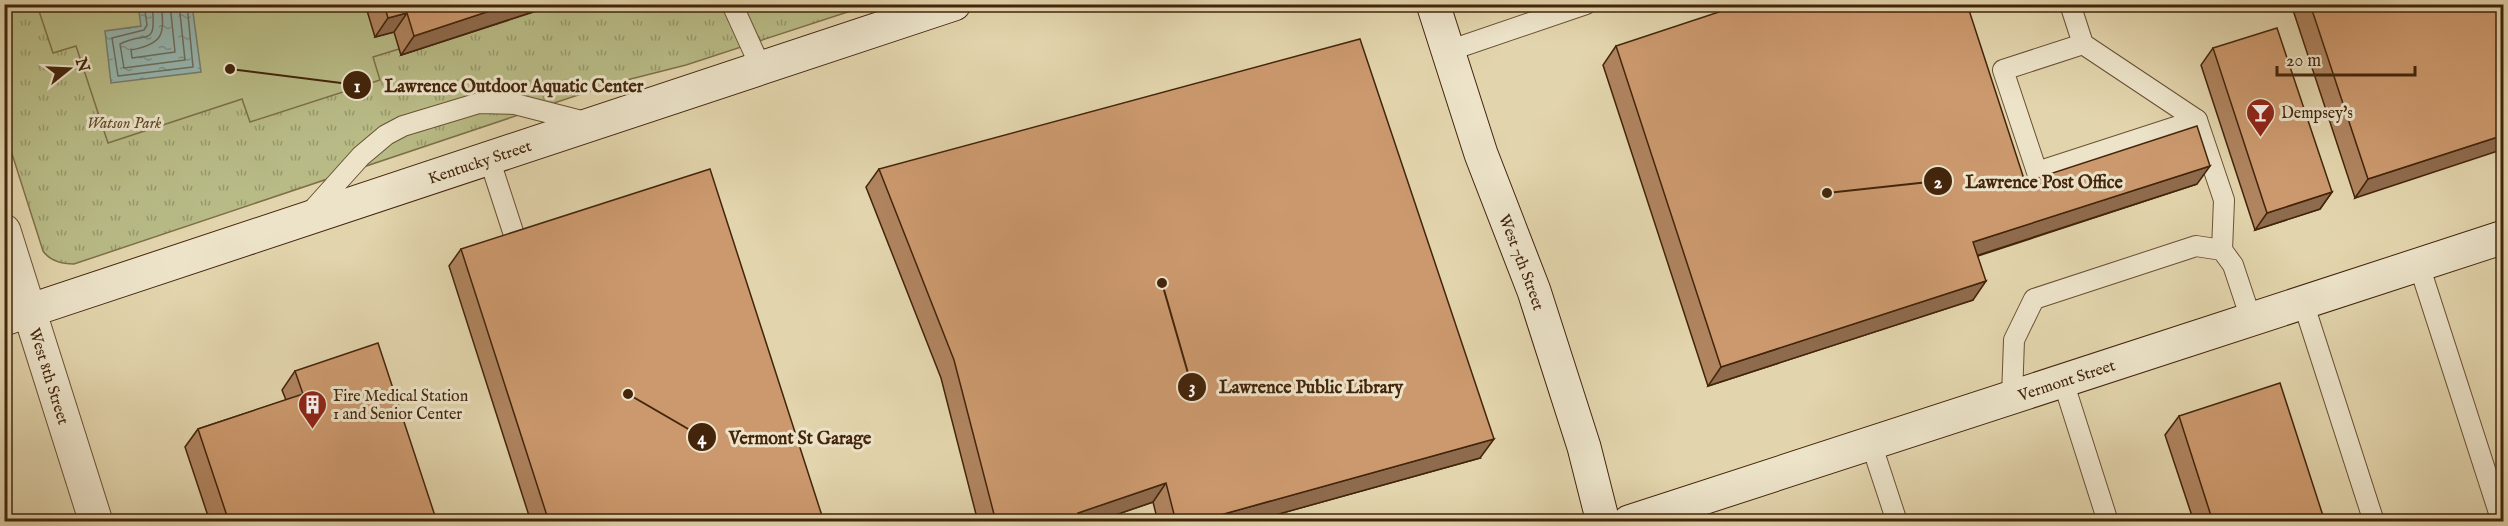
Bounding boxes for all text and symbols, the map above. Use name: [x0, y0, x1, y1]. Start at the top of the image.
north arrow: [39, 39, 99, 99]
scale bar: [2277, 39, 2415, 77]
text: 20 m: [2286, 50, 2321, 73]
text: N: [69, 54, 93, 75]
callout: Lawrence Outdoor Aquatic Center: [342, 67, 655, 103]
text: 1: [354, 76, 361, 99]
text: Lawrence Outdoor Aquatic Center: [385, 76, 644, 99]
bar icon: Dempsey's: [2244, 96, 2276, 138]
place label: Dempsey's: [2281, 104, 2353, 124]
park label: Watson Park: [87, 114, 162, 134]
street label: Kentucky Street: [426, 137, 535, 190]
callout: Lawrence Post Office: [1923, 163, 2135, 199]
text: 2: [1934, 172, 1943, 195]
text: Lawrence Post Office: [1965, 172, 2124, 195]
street label: West 7th Street: [1493, 212, 1548, 313]
street label: West 8th Street: [23, 326, 73, 428]
street label: Vermont Street: [2015, 356, 2119, 407]
callout: Lawrence Public Library: [1177, 369, 1415, 405]
text: 3: [1189, 377, 1195, 400]
text: Lawrence Public Library: [1219, 377, 1404, 400]
place label: Fire Medical Station 1 and Senior Center: [333, 387, 469, 425]
building icon: Fire Medical Station 1 and Senior Center: [296, 388, 328, 430]
callout: Vermont St Garage: [687, 419, 883, 455]
text: 4: [698, 428, 708, 451]
text: Vermont St Garage: [728, 428, 872, 451]

